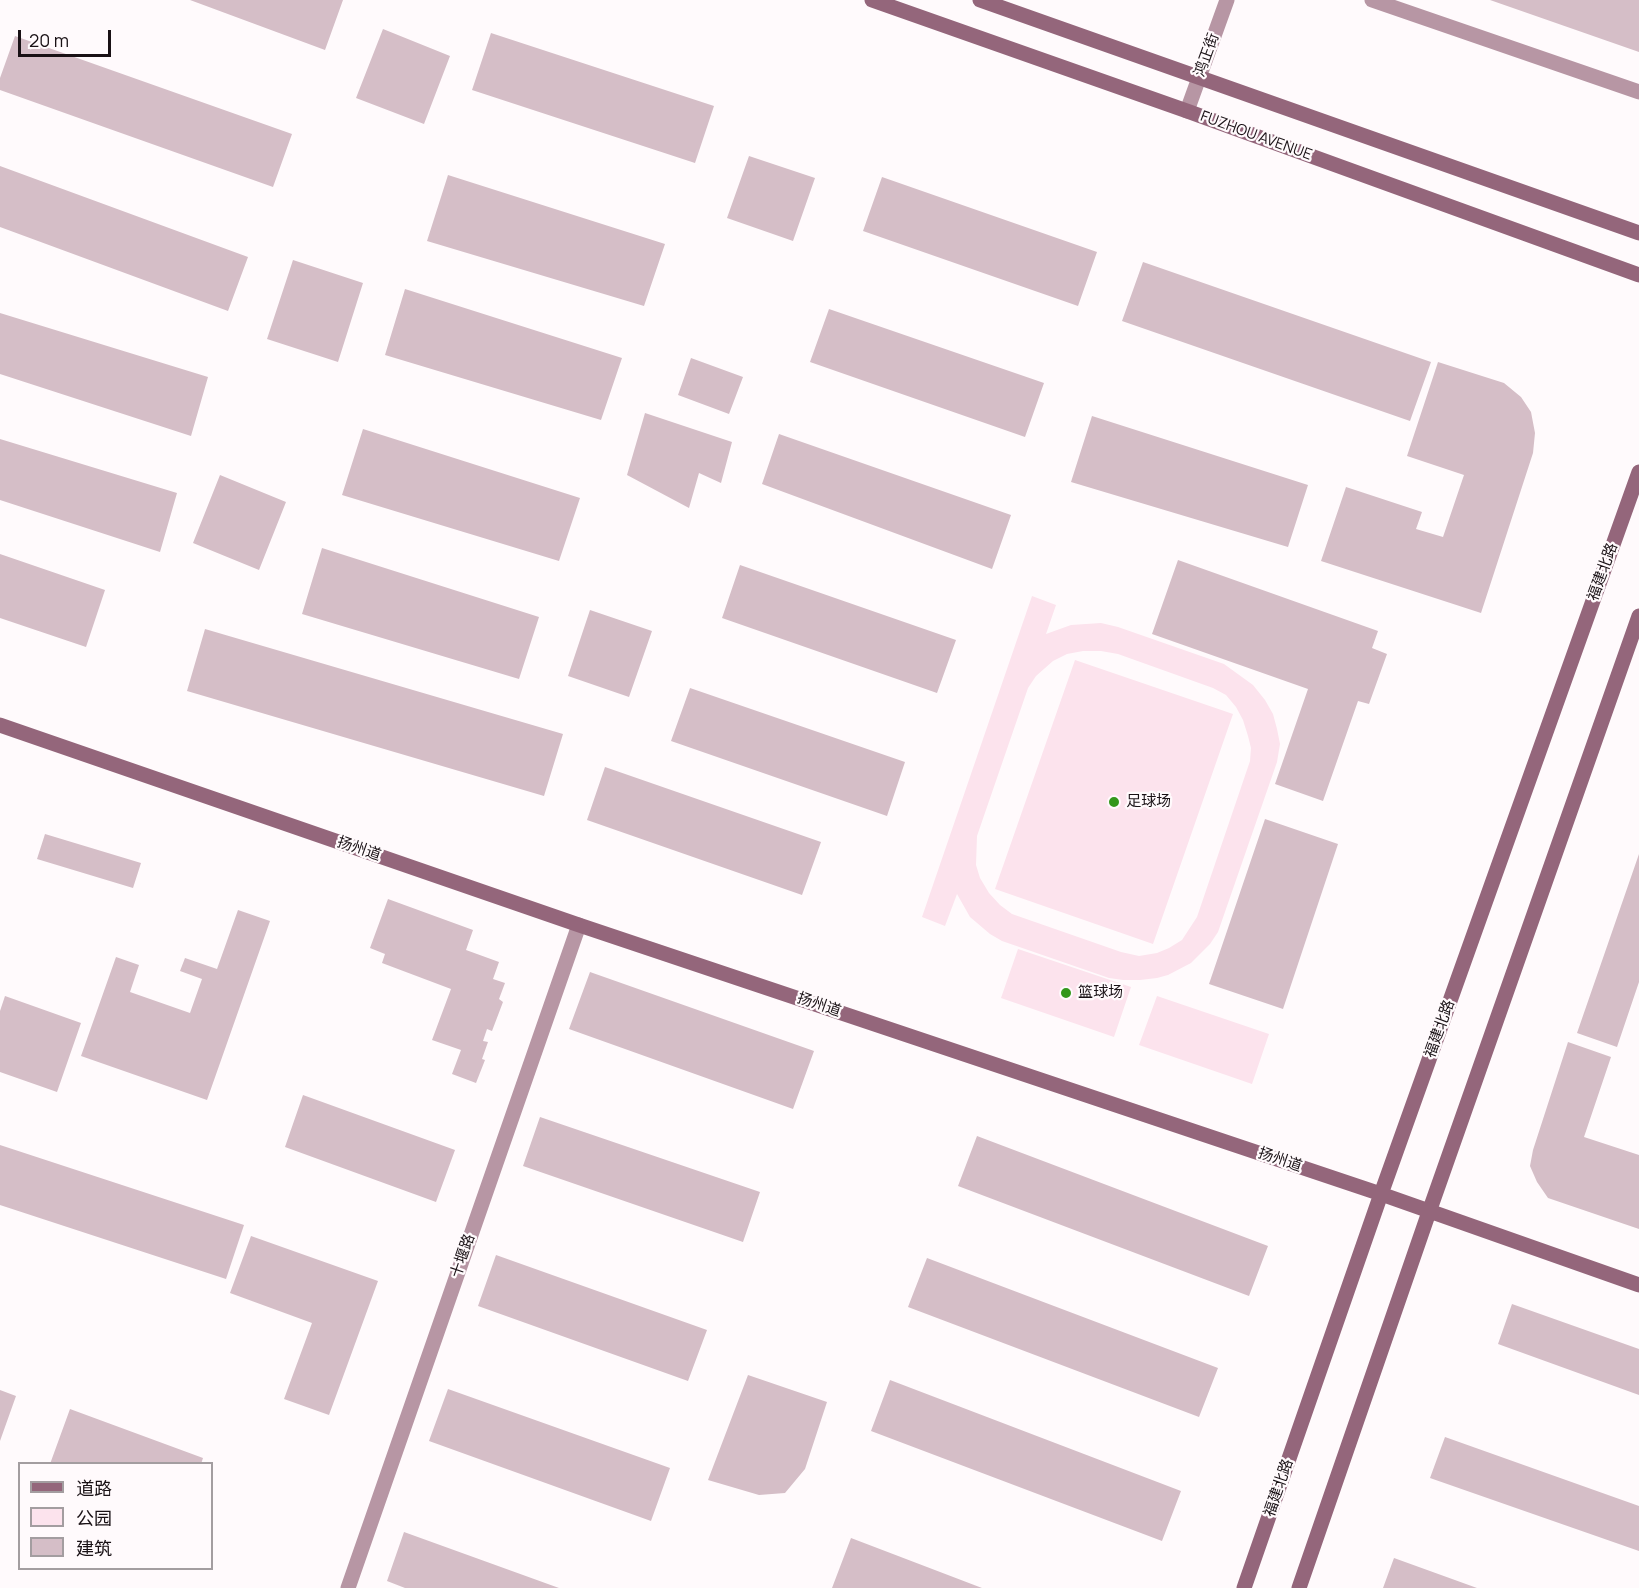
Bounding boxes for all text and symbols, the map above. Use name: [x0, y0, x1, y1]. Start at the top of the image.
scale bar: [21, 18, 114, 56]
text: 20 m: [29, 28, 69, 52]
street label: 鸿正街: [1191, 31, 1223, 79]
street label: FUZHOU AVENUE: [1198, 107, 1314, 165]
street label: 福建北路: [1584, 541, 1622, 603]
place label: 足球场: [1126, 793, 1171, 811]
marker: 足球场: [1107, 795, 1121, 809]
street label: 扬州道: [335, 833, 383, 865]
place label: 篮球场: [1078, 984, 1123, 1002]
marker: 篮球场: [1059, 986, 1073, 1000]
street label: 扬州道: [795, 989, 843, 1021]
street label: 福建北路: [1421, 998, 1459, 1060]
street label: 扬州道: [1256, 1144, 1304, 1176]
street label: 十堰路: [447, 1232, 479, 1280]
street label: 福建北路: [1261, 1457, 1297, 1519]
legend: [18, 1462, 213, 1570]
text: 道路: [76, 1476, 112, 1500]
text: 公园: [76, 1506, 112, 1530]
text: 建筑: [76, 1536, 112, 1560]

